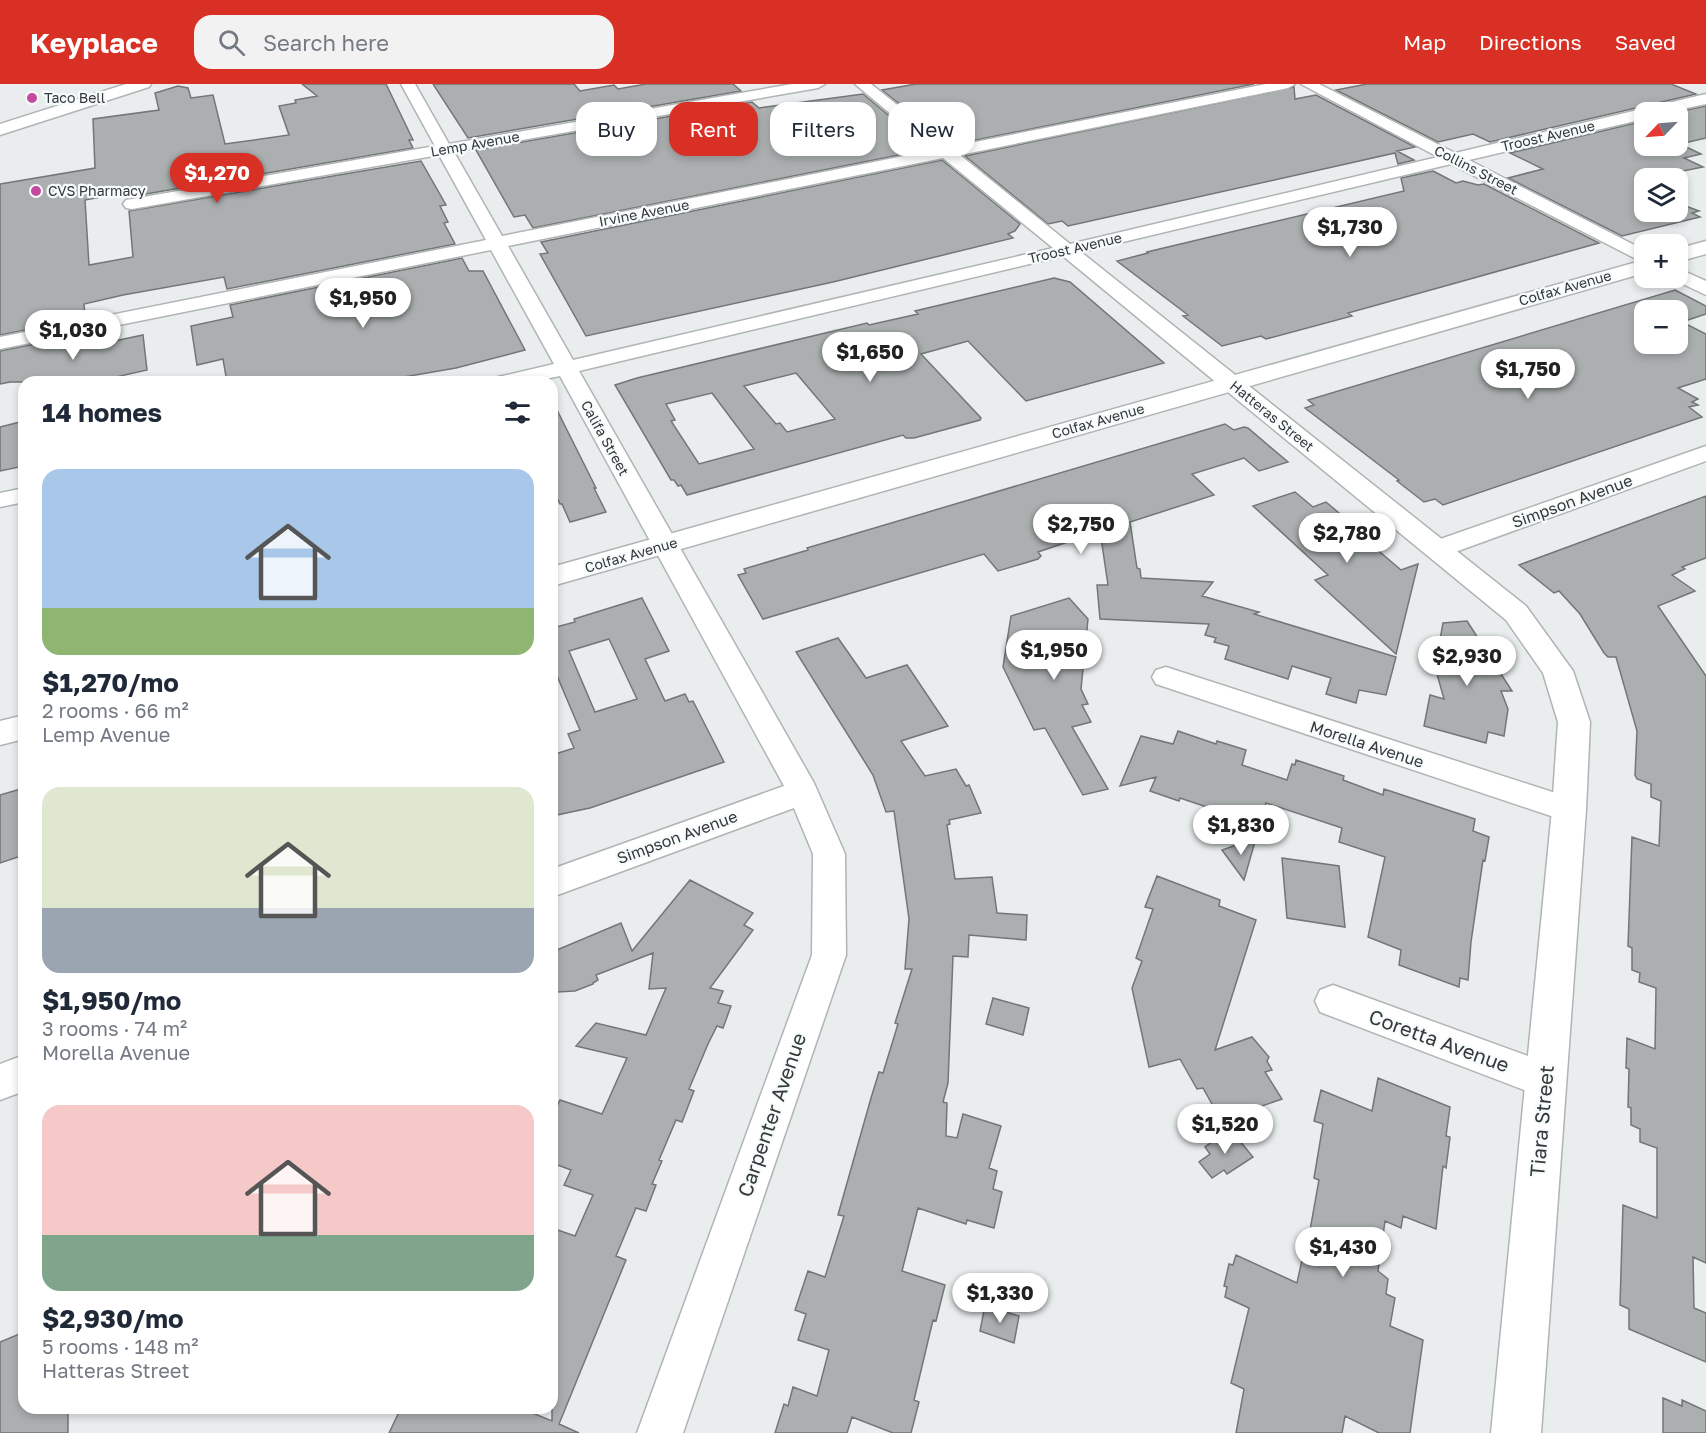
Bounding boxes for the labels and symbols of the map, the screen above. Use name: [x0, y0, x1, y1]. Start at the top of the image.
place label: Taco Bell: [44, 89, 105, 106]
marker: Taco Bell: [25, 91, 39, 105]
north arrow: [1634, 102, 1688, 156]
street label: Troost Avenue: [1499, 116, 1596, 155]
street label: Lemp Avenue: [429, 127, 521, 160]
street label: Collins Street: [1432, 141, 1521, 198]
pin: $1,270: [168, 153, 266, 204]
place label: CVS Pharmacy: [48, 182, 146, 199]
marker: CVS Pharmacy: [29, 184, 43, 198]
street label: Irvine Avenue: [597, 195, 690, 230]
pin: $1,730: [1301, 207, 1399, 258]
street label: Troost Avenue: [1026, 228, 1123, 267]
street label: Colfax Avenue: [1517, 266, 1613, 309]
pin: $1,950: [314, 278, 412, 329]
pin: $1,030: [24, 310, 122, 361]
pin: $1,650: [821, 332, 919, 383]
pin: $1,750: [1479, 349, 1577, 400]
street label: Hatteras Street: [1227, 377, 1318, 455]
street label: Califa Street: [578, 397, 633, 478]
street label: Colfax Avenue: [1050, 399, 1146, 442]
street label: Simpson Avenue: [1509, 470, 1635, 532]
pin: $2,750: [1032, 504, 1130, 555]
pin: $2,780: [1298, 513, 1396, 564]
street label: Colfax Avenue: [583, 533, 679, 576]
pin: $1,950: [1005, 630, 1103, 681]
pin: $2,930: [1418, 636, 1516, 687]
street label: Morella Avenue: [1308, 716, 1426, 772]
pin: $1,830: [1192, 805, 1290, 856]
street label: Simpson Avenue: [614, 806, 740, 868]
street label: Coretta Avenue: [1366, 1004, 1513, 1077]
street label: Carpenter Avenue: [732, 1030, 810, 1200]
street label: Tiara Street: [1524, 1064, 1558, 1178]
pin: $1,520: [1176, 1104, 1274, 1155]
pin: $1,430: [1294, 1227, 1392, 1278]
pin: $1,330: [951, 1273, 1049, 1324]

